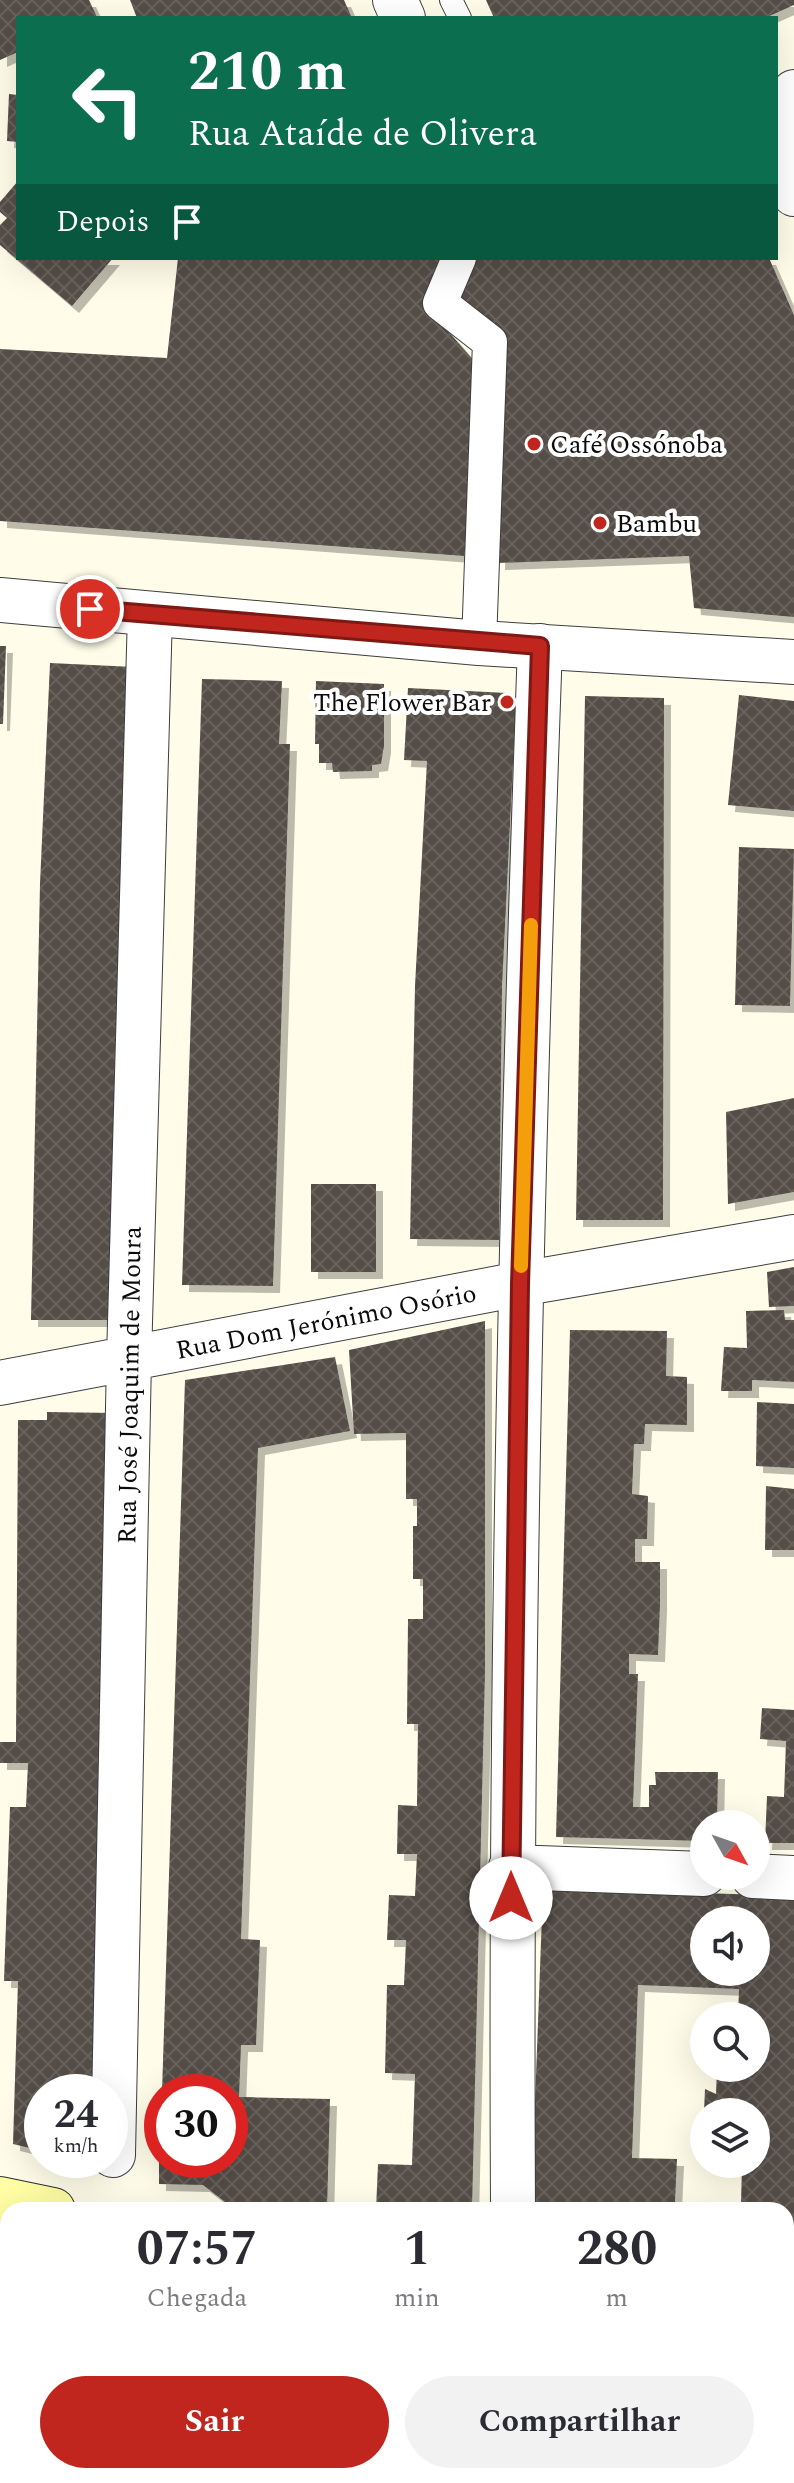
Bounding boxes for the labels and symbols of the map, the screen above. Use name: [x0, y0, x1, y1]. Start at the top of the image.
place label: Café Ossónoba: [550, 425, 723, 465]
marker: Café Ossónoba: [525, 435, 543, 453]
place label: Bambu: [616, 504, 697, 544]
marker: Bambu: [591, 514, 609, 532]
pin: [56, 575, 124, 643]
place label: The Flower Bar: [313, 683, 491, 723]
marker: The Flower Bar: [498, 693, 516, 711]
street label: Rua José Joaquim de Moura: [107, 1225, 153, 1544]
street label: Rua Dom Jerónimo Osório: [172, 1273, 480, 1371]
north arrow: [690, 1810, 770, 1890]
position arrow: [469, 1856, 553, 1940]
speed limit sign: 30: [144, 2074, 248, 2178]

